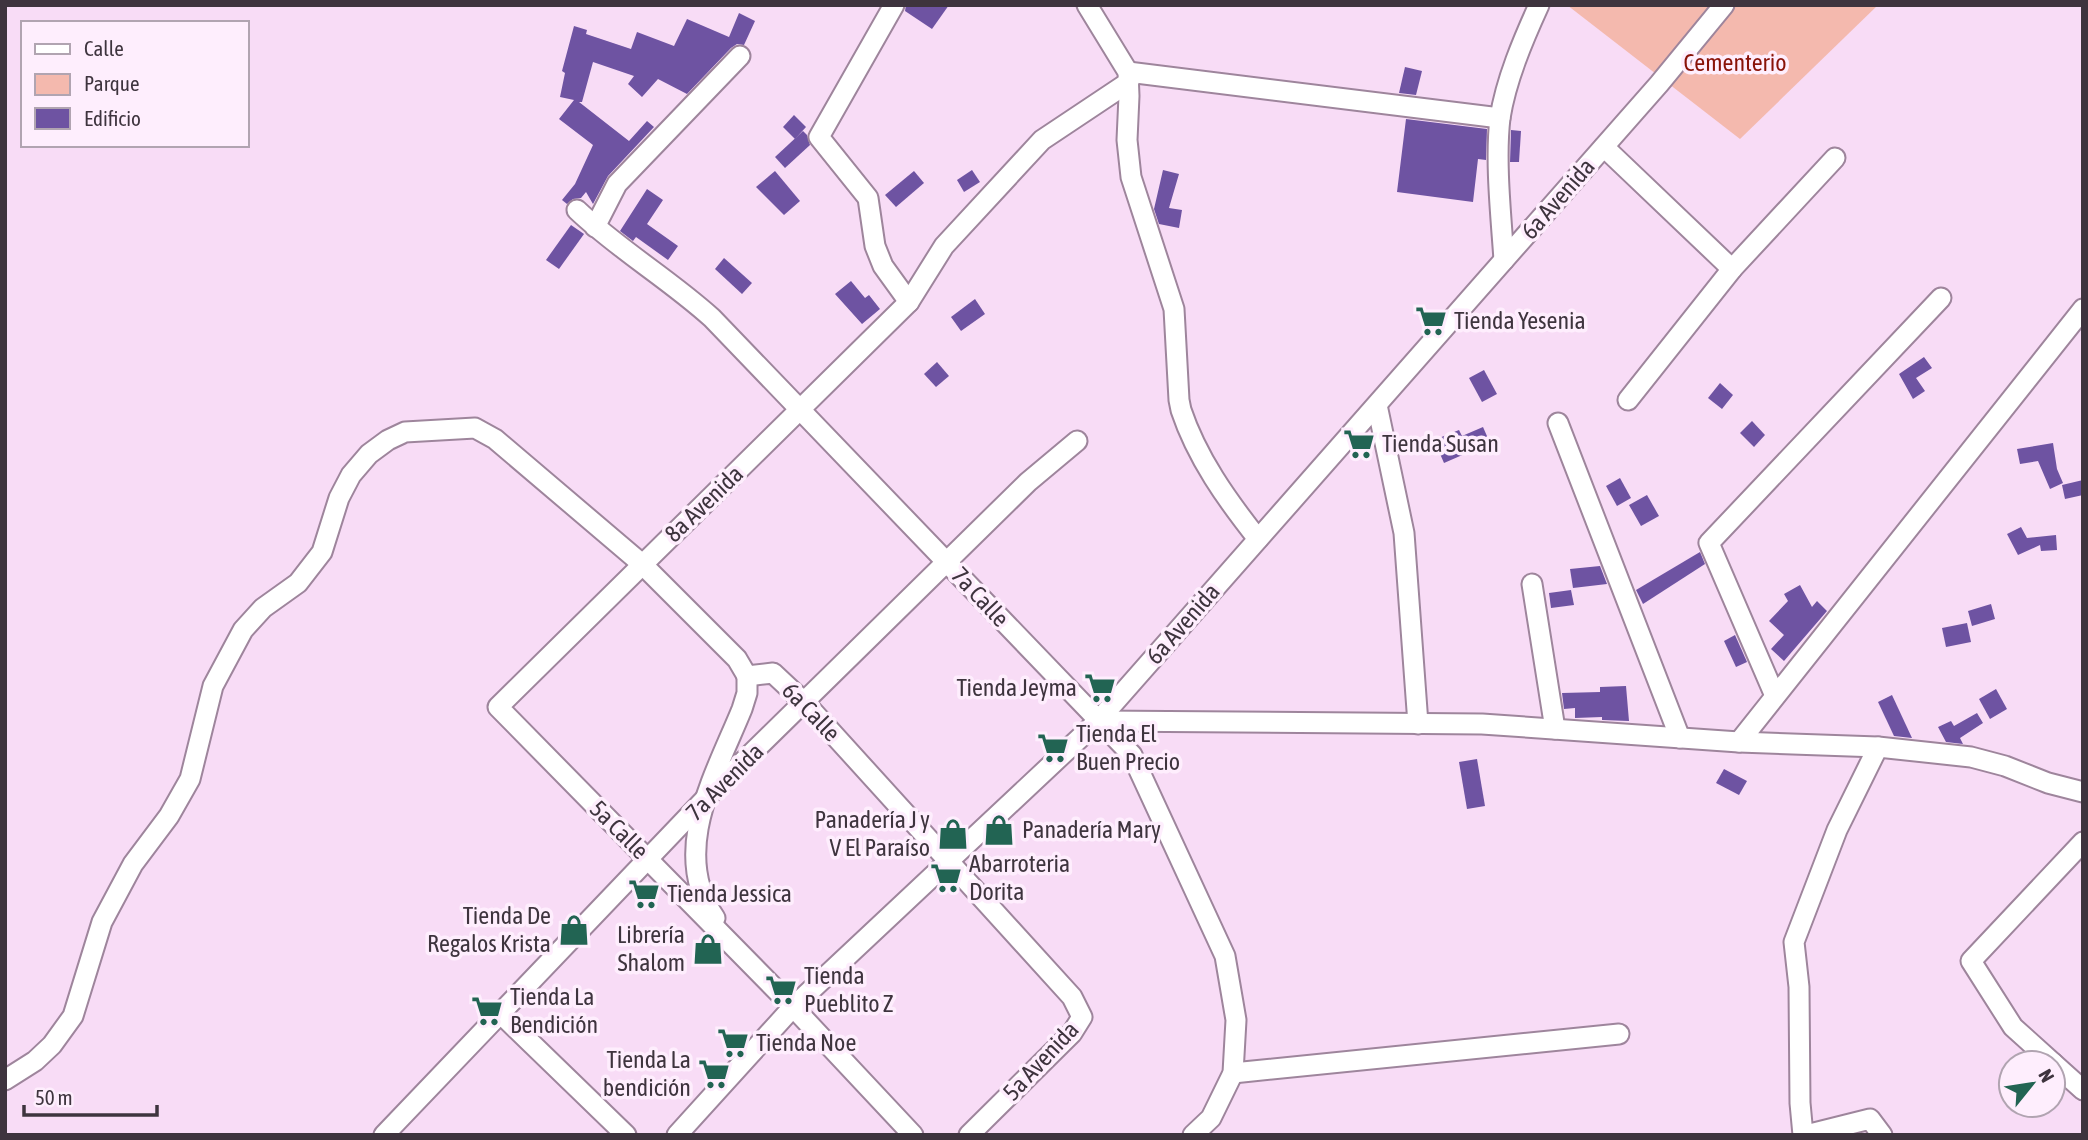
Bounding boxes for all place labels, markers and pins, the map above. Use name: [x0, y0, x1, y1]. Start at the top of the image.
supermarket icon: Tienda Yesenia: [1414, 304, 1448, 338]
place label: Tienda Yesenia: [1454, 307, 1586, 334]
supermarket icon: Tienda Susan: [1342, 427, 1376, 461]
place label: Tienda Susan: [1382, 430, 1499, 457]
supermarket icon: Tienda Jeyma: [1083, 671, 1117, 705]
place label: Tienda Jeyma: [956, 674, 1077, 701]
place label: Tienda El Buen Precio: [1076, 720, 1180, 775]
supermarket icon: Tienda El Buen Precio: [1036, 731, 1070, 765]
place label: Panadería J y V El Paraíso: [815, 806, 930, 861]
shop icon: Panadería Mary: [982, 813, 1016, 847]
place label: Panadería Mary: [1022, 816, 1161, 843]
shop icon: Panadería J y V El Paraíso: [936, 817, 970, 851]
place label: Abarroteria Dorita: [969, 850, 1070, 905]
supermarket icon: Abarroteria Dorita: [929, 861, 963, 895]
supermarket icon: Tienda Jessica: [627, 877, 661, 911]
place label: Tienda Jessica: [667, 880, 792, 907]
place label: Tienda De Regalos Krista: [427, 902, 551, 957]
shop icon: Tienda De Regalos Krista: [557, 913, 591, 947]
place label: Librería Shalom: [617, 921, 685, 976]
shop icon: Librería Shalom: [691, 932, 725, 966]
place label: Tienda Pueblito Z: [804, 962, 894, 1017]
supermarket icon: Tienda Pueblito Z: [764, 973, 798, 1007]
place label: Tienda La Bendición: [510, 983, 598, 1038]
supermarket icon: Tienda La Bendición: [470, 994, 504, 1028]
supermarket icon: Tienda Noe: [716, 1026, 750, 1060]
place label: Tienda Noe: [756, 1029, 856, 1056]
place label: Tienda La bendición: [603, 1046, 691, 1101]
supermarket icon: Tienda La bendición: [697, 1057, 731, 1091]

